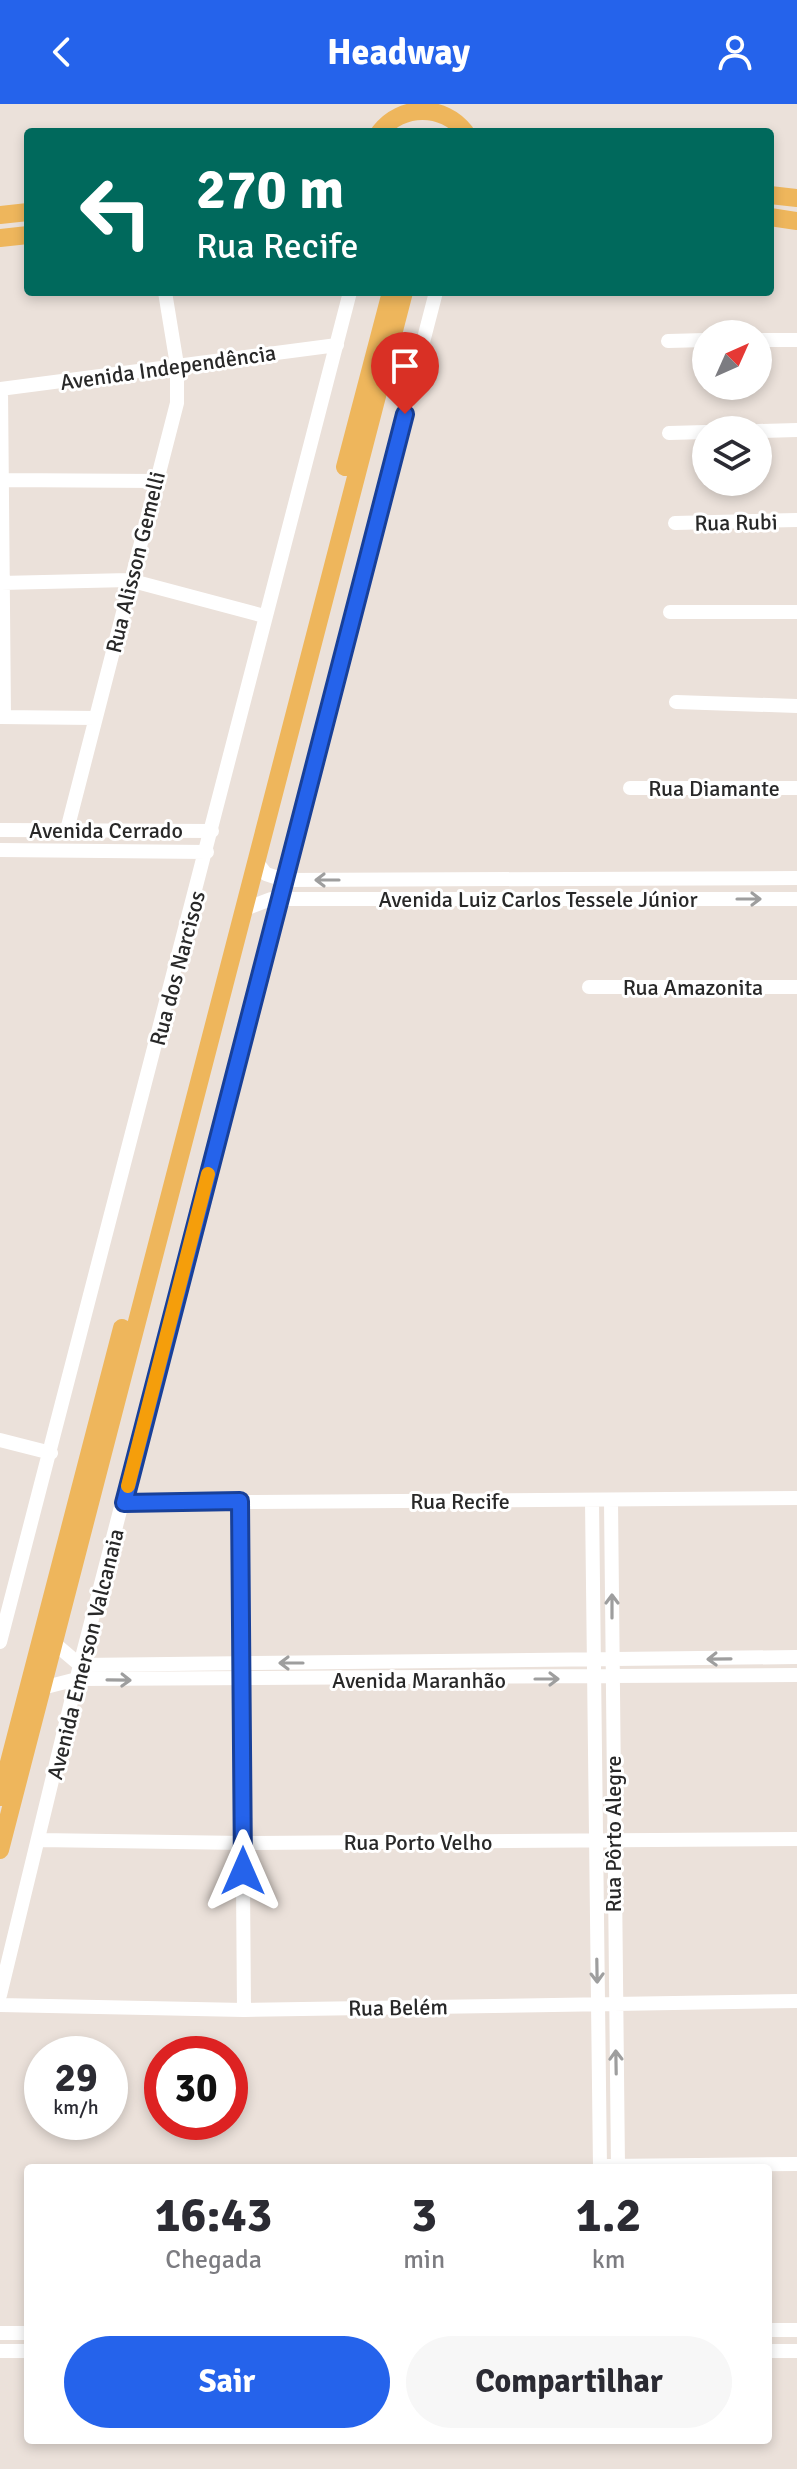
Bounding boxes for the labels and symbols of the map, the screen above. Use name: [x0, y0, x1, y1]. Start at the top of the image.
north arrow: [692, 320, 772, 400]
pin: [371, 332, 439, 414]
street label: Avenida Independência: [58, 339, 278, 396]
street label: Rua Alisson Gemelli: [100, 469, 171, 656]
street label: Rua Rubi: [694, 508, 778, 537]
street label: Rua Diamante: [648, 775, 780, 802]
street label: Avenida Cerrado: [29, 817, 183, 844]
one-way arrow: [314, 872, 341, 888]
street label: Avenida Luiz Carlos Tessele Júnior: [378, 886, 698, 913]
street label: Rua dos Narcisos: [144, 888, 211, 1049]
one-way arrow: [735, 891, 762, 907]
street label: Rua Amazonita: [623, 974, 763, 1001]
street label: Rua Recife: [410, 1488, 510, 1515]
street label: Avenida Emerson Valcanaia: [41, 1526, 130, 1782]
one-way arrow: [604, 1593, 620, 1620]
one-way arrow: [706, 1651, 733, 1667]
one-way arrow: [278, 1655, 305, 1671]
street label: Avenida Maranhão: [332, 1667, 506, 1694]
one-way arrow: [533, 1671, 560, 1687]
one-way arrow: [105, 1672, 132, 1688]
street label: Rua Pôrto Alegre: [600, 1755, 627, 1913]
position arrow: [201, 1829, 285, 1913]
street label: Rua Porto Velho: [344, 1829, 492, 1856]
one-way arrow: [589, 1957, 605, 1984]
street label: Rua Belém: [348, 1993, 448, 2022]
speed limit sign: 30: [144, 2036, 248, 2140]
one-way arrow: [608, 2049, 624, 2076]

